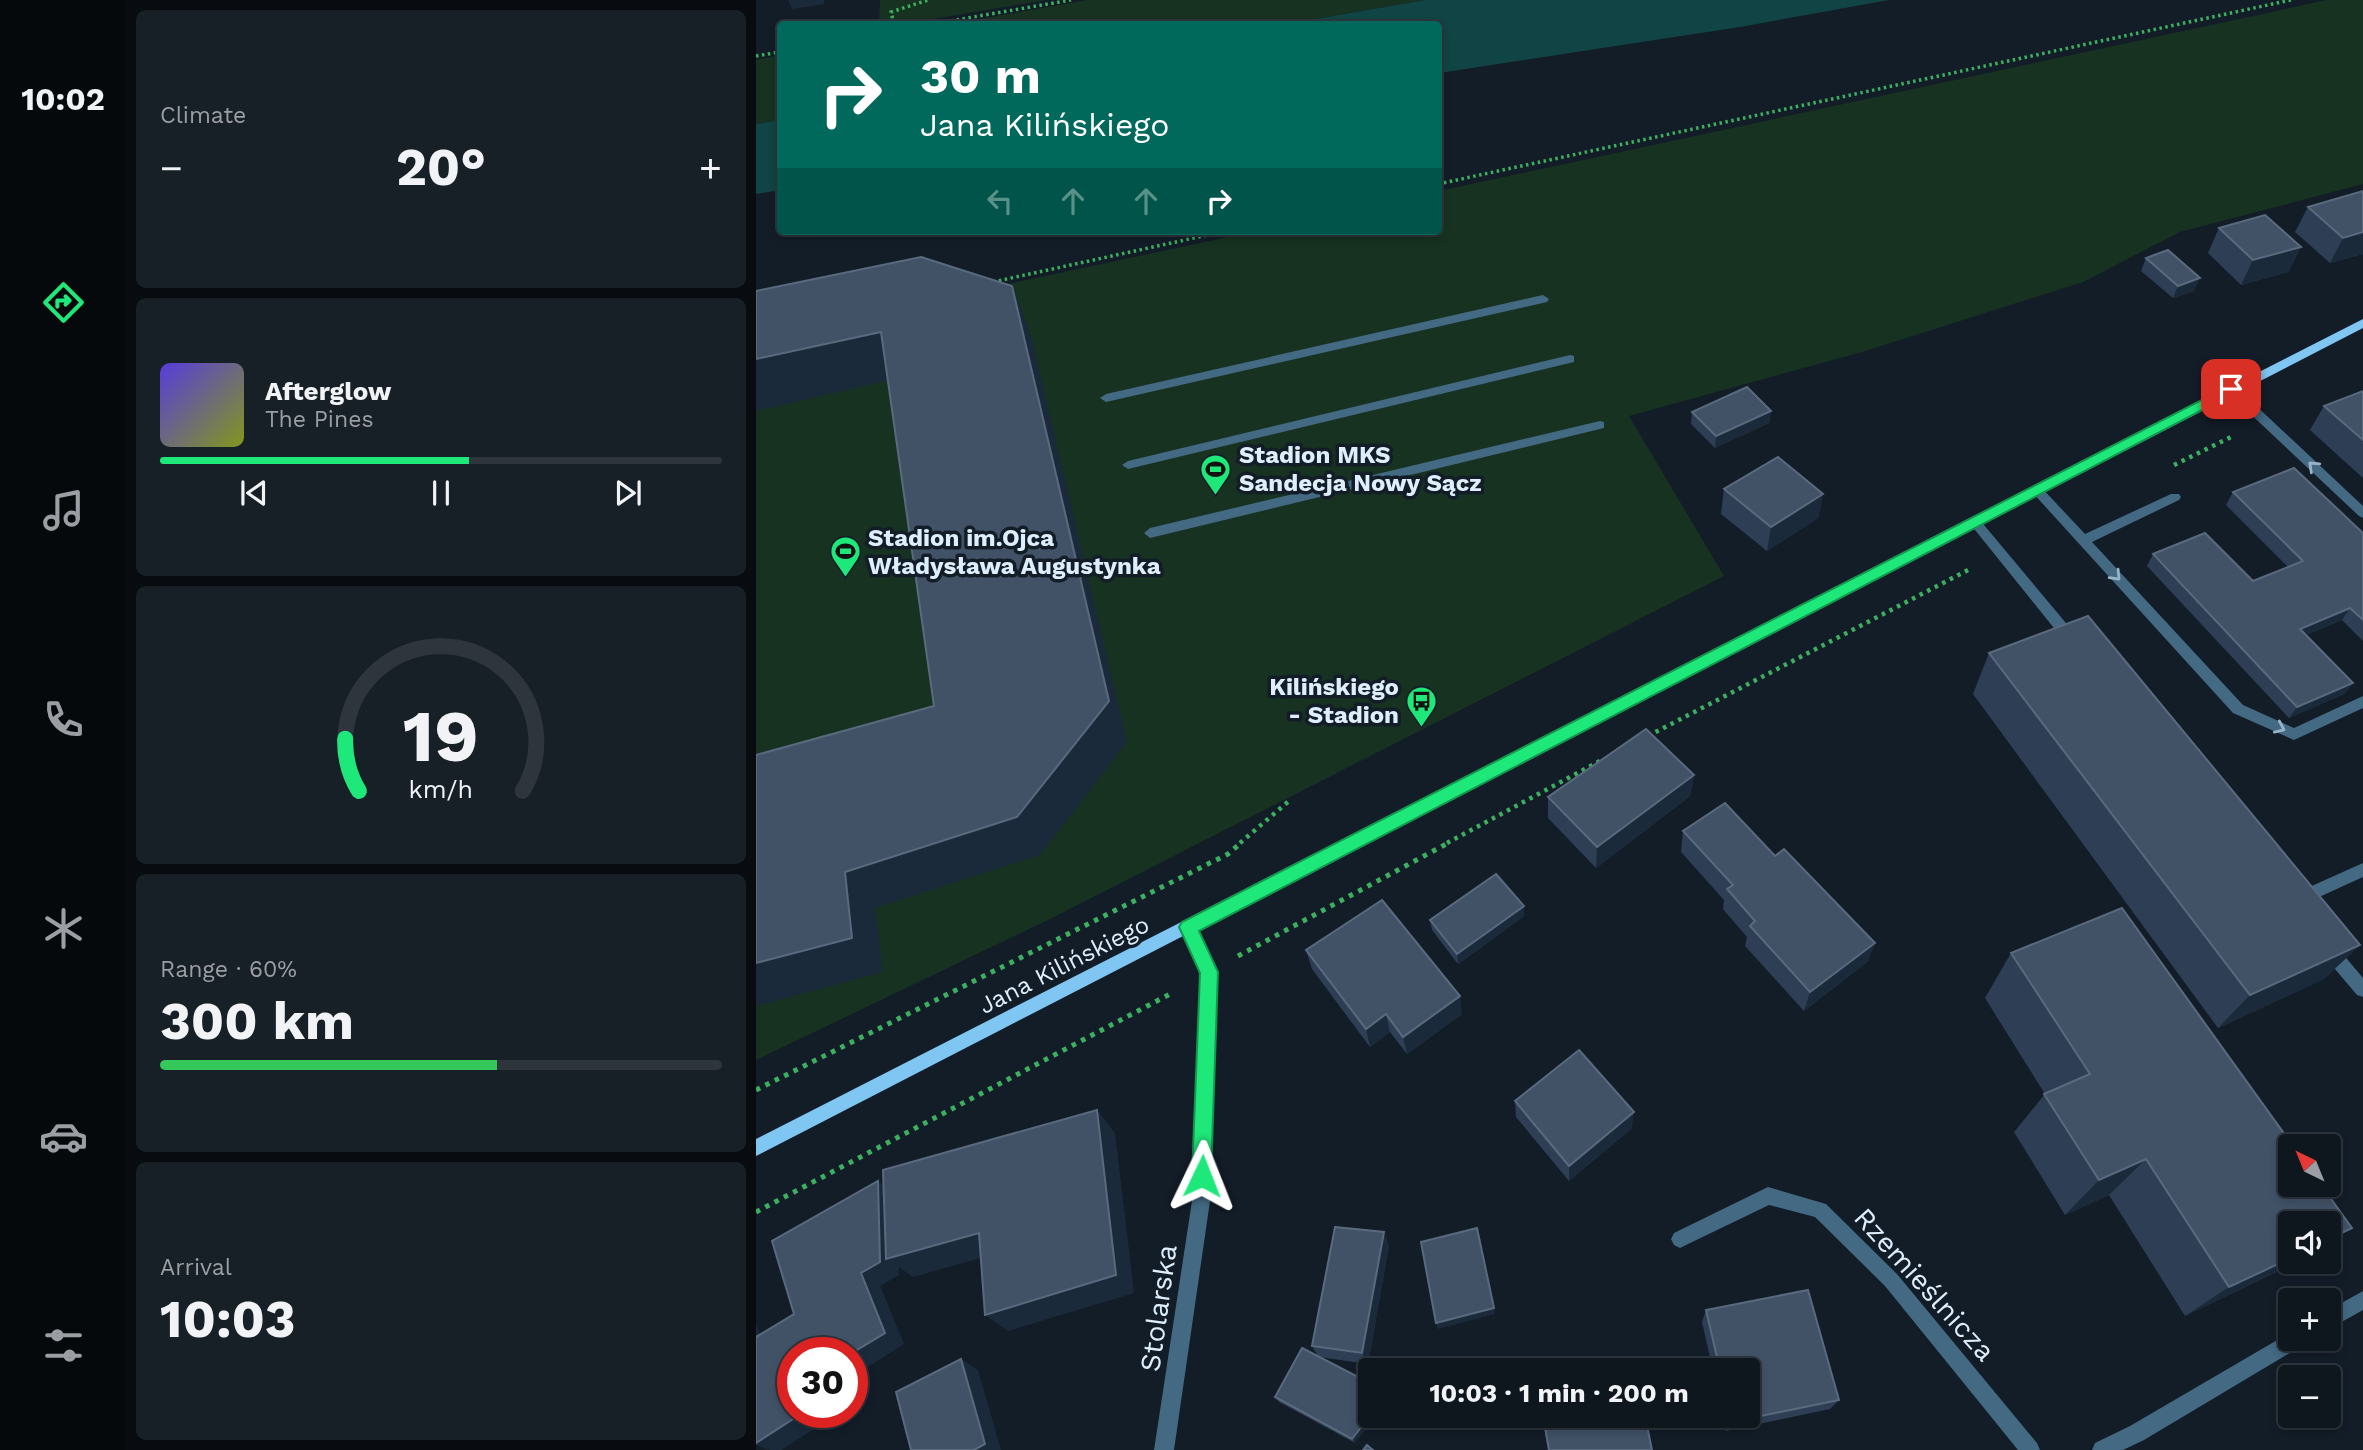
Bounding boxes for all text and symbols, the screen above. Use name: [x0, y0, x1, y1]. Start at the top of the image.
text: 30 m: [920, 47, 1041, 105]
icon: right: [805, 49, 896, 140]
text: 10:02: [21, 80, 105, 118]
text: Climate: [160, 102, 246, 129]
text: Jana Kilińskiego: [920, 106, 1170, 144]
text: 20°: [396, 137, 486, 198]
text: −: [160, 146, 183, 190]
text: +: [699, 146, 722, 190]
icon: left: [981, 182, 1019, 220]
icon: ahead: [1054, 182, 1092, 220]
icon: ahead: [1127, 182, 1165, 220]
icon: right: [1200, 182, 1238, 220]
icon: directions: [39, 278, 88, 327]
pin: [2201, 359, 2261, 419]
icon: arrive: [2212, 370, 2250, 408]
text: Afterglow: [265, 376, 391, 406]
text: The Pines: [265, 406, 374, 433]
place label: Stadion MKS Sandecja Nowy Sącz: [1239, 441, 1482, 497]
sports icon: Stadion MKS Sandecja Nowy Sącz: [1199, 452, 1233, 496]
one-way arrow: [2308, 462, 2321, 475]
icon: previous: [235, 474, 273, 512]
icon: pause: [422, 474, 460, 512]
icon: next: [609, 474, 647, 512]
icon: music: [39, 486, 88, 535]
place label: Stadion im.Ojca Władysława Augustynka: [868, 524, 1161, 580]
sports icon: Stadion im.Ojca Władysława Augustynka: [828, 535, 862, 579]
one-way arrow: [2107, 568, 2120, 581]
place label: Kilińskiego - Stadion: [1269, 673, 1399, 729]
bus stop icon: Kilińskiego - Stadion: [1405, 684, 1439, 728]
text: 19: [403, 693, 479, 779]
icon: phone: [39, 695, 88, 744]
one-way arrow: [2273, 720, 2286, 734]
text: km/h: [409, 775, 473, 804]
icon: climate: [39, 904, 88, 953]
street label: Jana Kilińskiego: [974, 910, 1154, 1020]
text: Range · 60%: [160, 956, 297, 983]
text: 300 km: [160, 991, 354, 1052]
icon: car: [39, 1112, 88, 1161]
north arrow: [2278, 1134, 2342, 1197]
map controls: [2278, 1134, 2341, 1428]
position arrow: [1165, 1139, 1239, 1213]
street label: Rzemieślnicza: [1847, 1201, 2002, 1368]
button: sound: [2278, 1211, 2341, 1274]
street label: Stolarska: [1133, 1242, 1184, 1374]
text: Arrival: [160, 1254, 232, 1281]
button: +: [2278, 1288, 2341, 1351]
text: 10:03: [160, 1289, 296, 1350]
icon: filters: [39, 1321, 88, 1370]
speed limit sign: 30: [777, 1337, 868, 1428]
button: −: [2278, 1365, 2341, 1428]
text: 10:03 · 1 min · 200 m: [1429, 1378, 1689, 1408]

